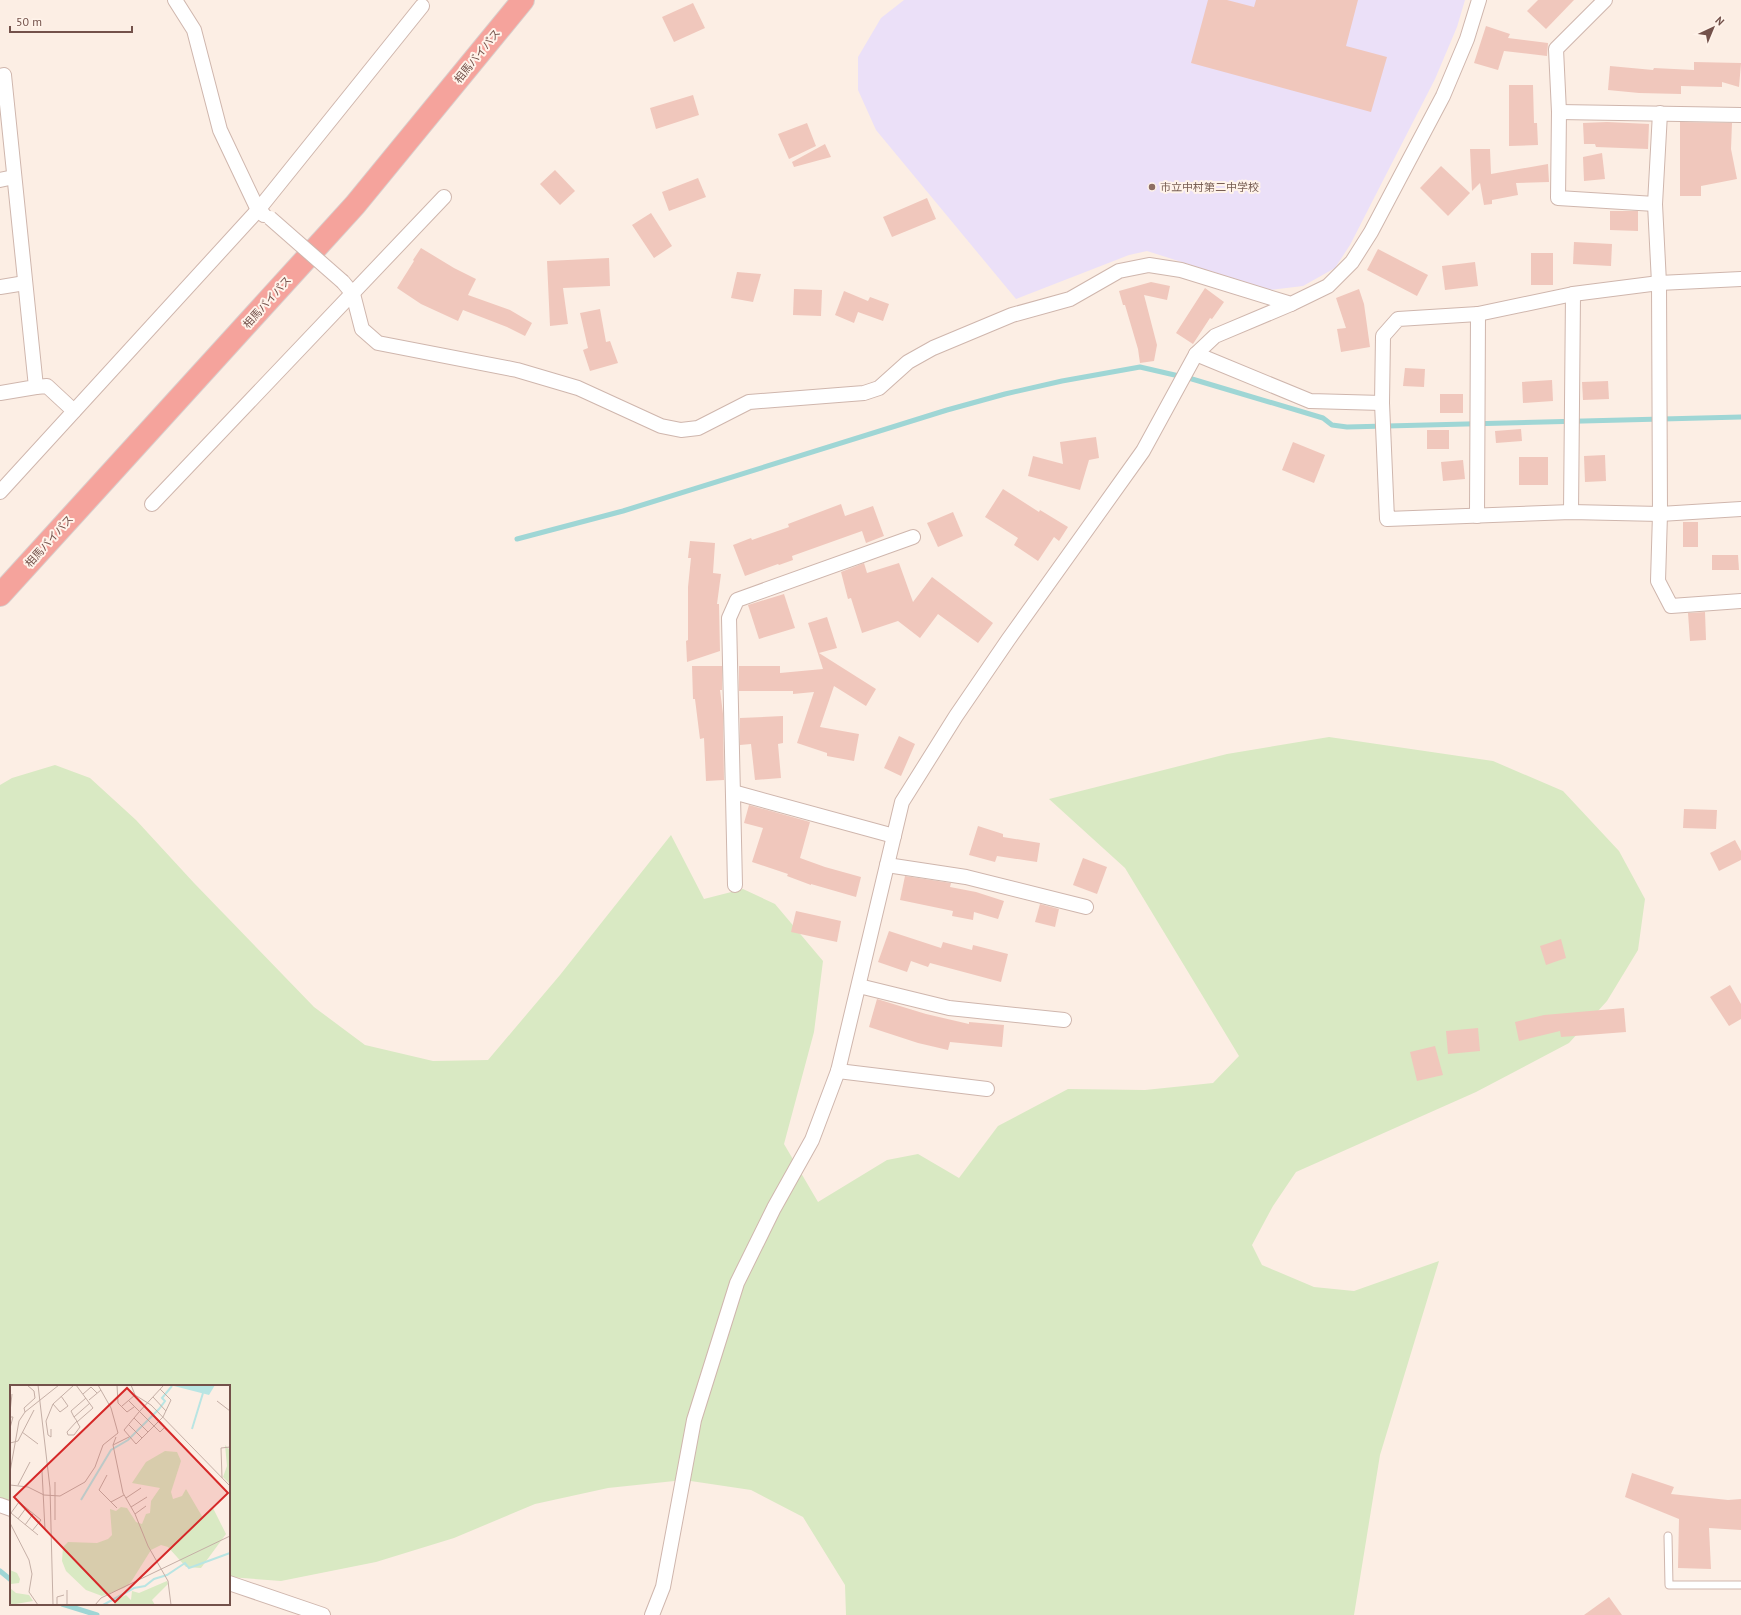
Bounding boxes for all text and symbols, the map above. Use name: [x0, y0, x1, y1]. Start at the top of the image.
scale bar: [10, 8, 132, 34]
north arrow: [1693, 8, 1733, 48]
text: N: [1712, 13, 1727, 28]
text: 50 m: [16, 14, 42, 29]
street label: 相馬バイパス: [451, 26, 503, 86]
place label: 市立中村第二中学校: [1160, 180, 1259, 194]
marker: 市立中村第二中学校: [1147, 182, 1157, 192]
street label: 相馬バイパス: [240, 273, 294, 331]
street label: 相馬バイパス: [22, 512, 76, 570]
inset map: [10, 1385, 230, 1605]

